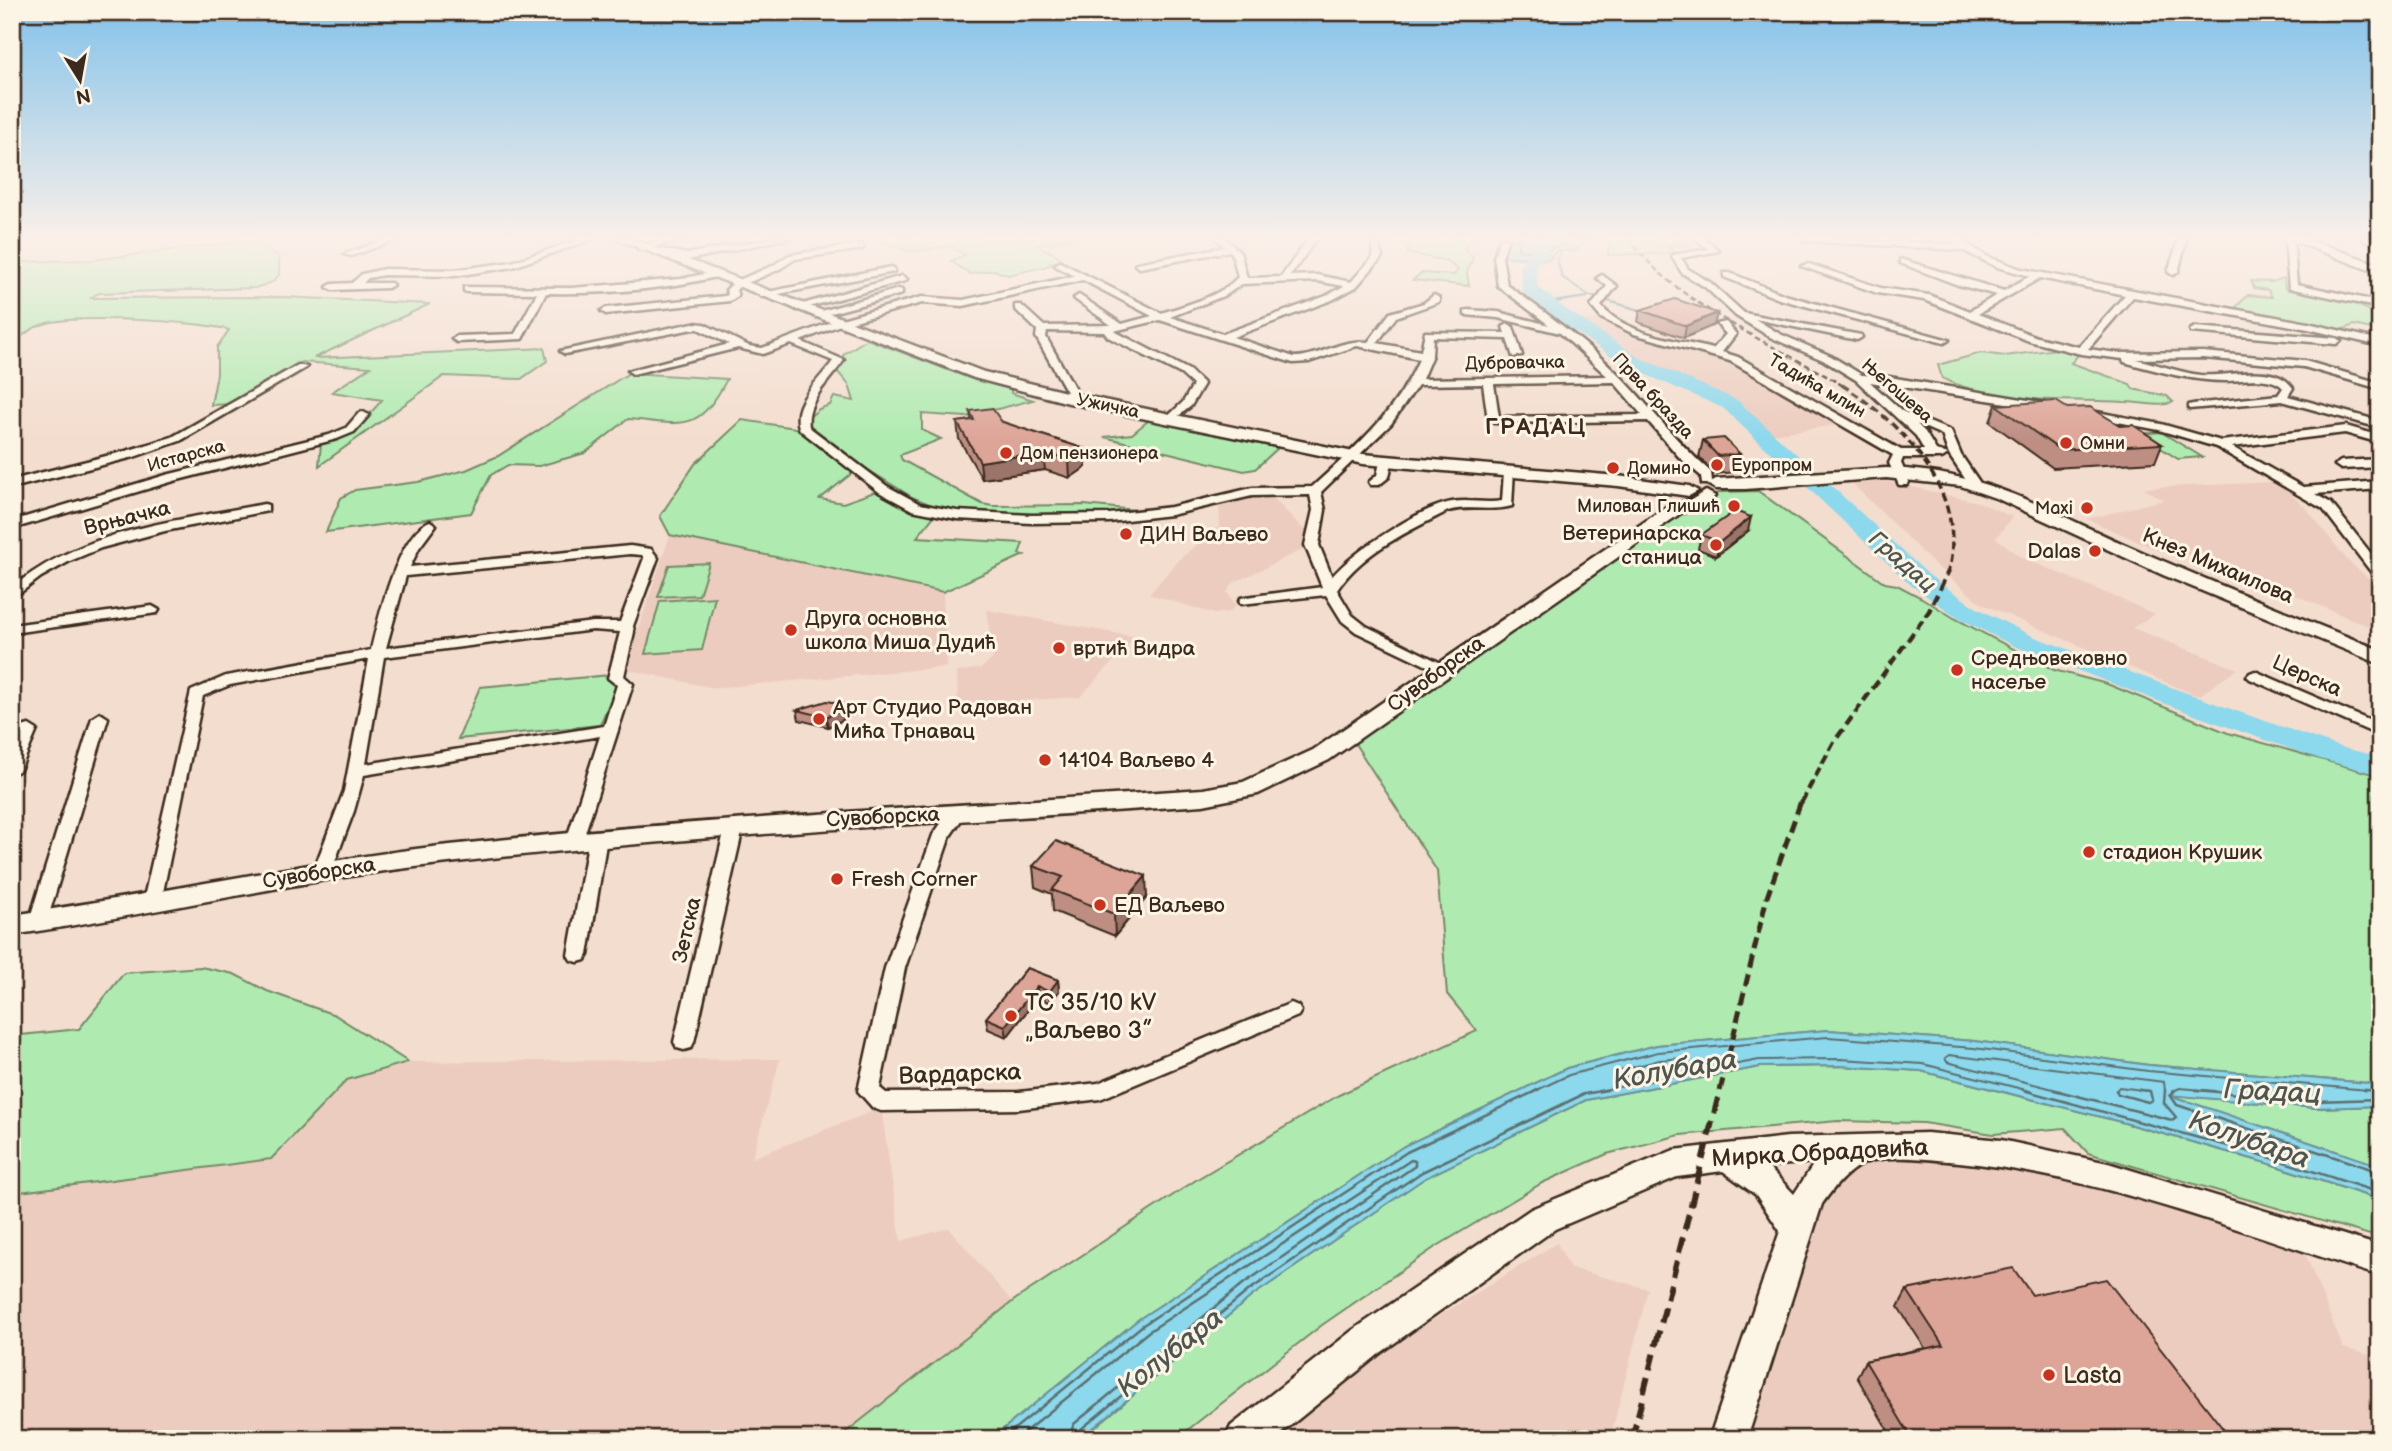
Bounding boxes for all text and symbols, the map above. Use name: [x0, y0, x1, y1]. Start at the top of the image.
north arrow: [46, 46, 116, 116]
text: N: [74, 83, 92, 108]
street label: Прва бразда: [1608, 349, 1698, 443]
street label: Тадића млин: [1765, 350, 1869, 422]
street label: Дубровачка: [1465, 352, 1565, 374]
street label: Његошева: [1857, 354, 1937, 428]
street label: Ужичка: [1075, 389, 1142, 423]
district label: ГРАДАЦ: [1485, 413, 1587, 441]
place label: Омни: [2080, 433, 2125, 454]
street label: Истарска: [145, 435, 228, 476]
marker: Омни: [2058, 435, 2074, 451]
place label: Дом пензионера: [1020, 443, 1159, 464]
marker: Дом пензионера: [998, 445, 1014, 461]
place label: Еуропром: [1731, 455, 1812, 476]
marker: Еуропром: [1709, 457, 1725, 473]
place label: Домино: [1627, 458, 1691, 479]
marker: Домино: [1605, 460, 1621, 476]
street label: Врњачка: [81, 495, 173, 541]
place label: Милован Глишић: [1577, 496, 1720, 517]
marker: Милован Глишић: [1726, 498, 1742, 514]
place label: Maxi: [2035, 498, 2073, 519]
marker: Maxi: [2079, 500, 2095, 516]
place label: Ветеринарска станица: [1562, 521, 1703, 570]
place label: ДИН Ваљево: [1140, 522, 1268, 547]
street label: Кнез Михаилова: [2139, 523, 2298, 609]
water label: Градац: [1862, 525, 1942, 599]
marker: ДИН Ваљево: [1118, 526, 1134, 542]
marker: Ветеринарска станица: [1708, 537, 1724, 553]
place label: Dalas: [2027, 539, 2081, 564]
marker: Dalas: [2087, 543, 2103, 559]
place label: Друга основна школа Миша Дудић: [805, 606, 996, 655]
marker: Друга основна школа Миша Дудић: [783, 622, 799, 638]
street label: Сувоборска: [1383, 630, 1490, 718]
place label: вртић Видра: [1073, 636, 1196, 661]
marker: вртић Видра: [1051, 640, 1067, 656]
place label: Средњовековно насеље: [1971, 646, 2127, 695]
street label: Церска: [2268, 650, 2346, 703]
marker: Средњовековно насеље: [1949, 662, 1965, 678]
place label: Арт Студио Радован Мића Трнавац: [832, 695, 1032, 744]
marker: Арт Студио Радован Мића Трнавац: [811, 711, 827, 727]
place label: 14104 Ваљево 4: [1059, 748, 1214, 773]
marker: 14104 Ваљево 4: [1037, 752, 1053, 768]
street label: Сувоборска: [826, 802, 941, 832]
place label: стадион Крушик: [2103, 840, 2262, 865]
marker: стадион Крушик: [2081, 844, 2097, 860]
street label: Сувоборска: [261, 852, 378, 894]
place label: Fresh Corner: [851, 867, 978, 892]
marker: Fresh Corner: [829, 871, 845, 887]
place label: ЕД Ваљево: [1114, 893, 1225, 918]
street label: Зетска: [667, 894, 707, 965]
marker: ЕД Ваљево: [1092, 897, 1108, 913]
place label: ТС 35/10 kV „Ваљево 3”: [1025, 988, 1156, 1045]
marker: ТС 35/10 kV „Ваљево 3”: [1003, 1008, 1019, 1024]
water label: Колубара: [1610, 1043, 1740, 1097]
street label: Вардарска: [898, 1057, 1022, 1091]
water label: Градац: [2222, 1073, 2322, 1111]
water label: Колубара: [2184, 1104, 2314, 1176]
street label: Мирка Обрадовића: [1711, 1133, 1929, 1173]
water label: Колубара: [1110, 1301, 1230, 1405]
place label: Lasta: [2063, 1361, 2122, 1390]
marker: Lasta: [2041, 1367, 2057, 1383]

